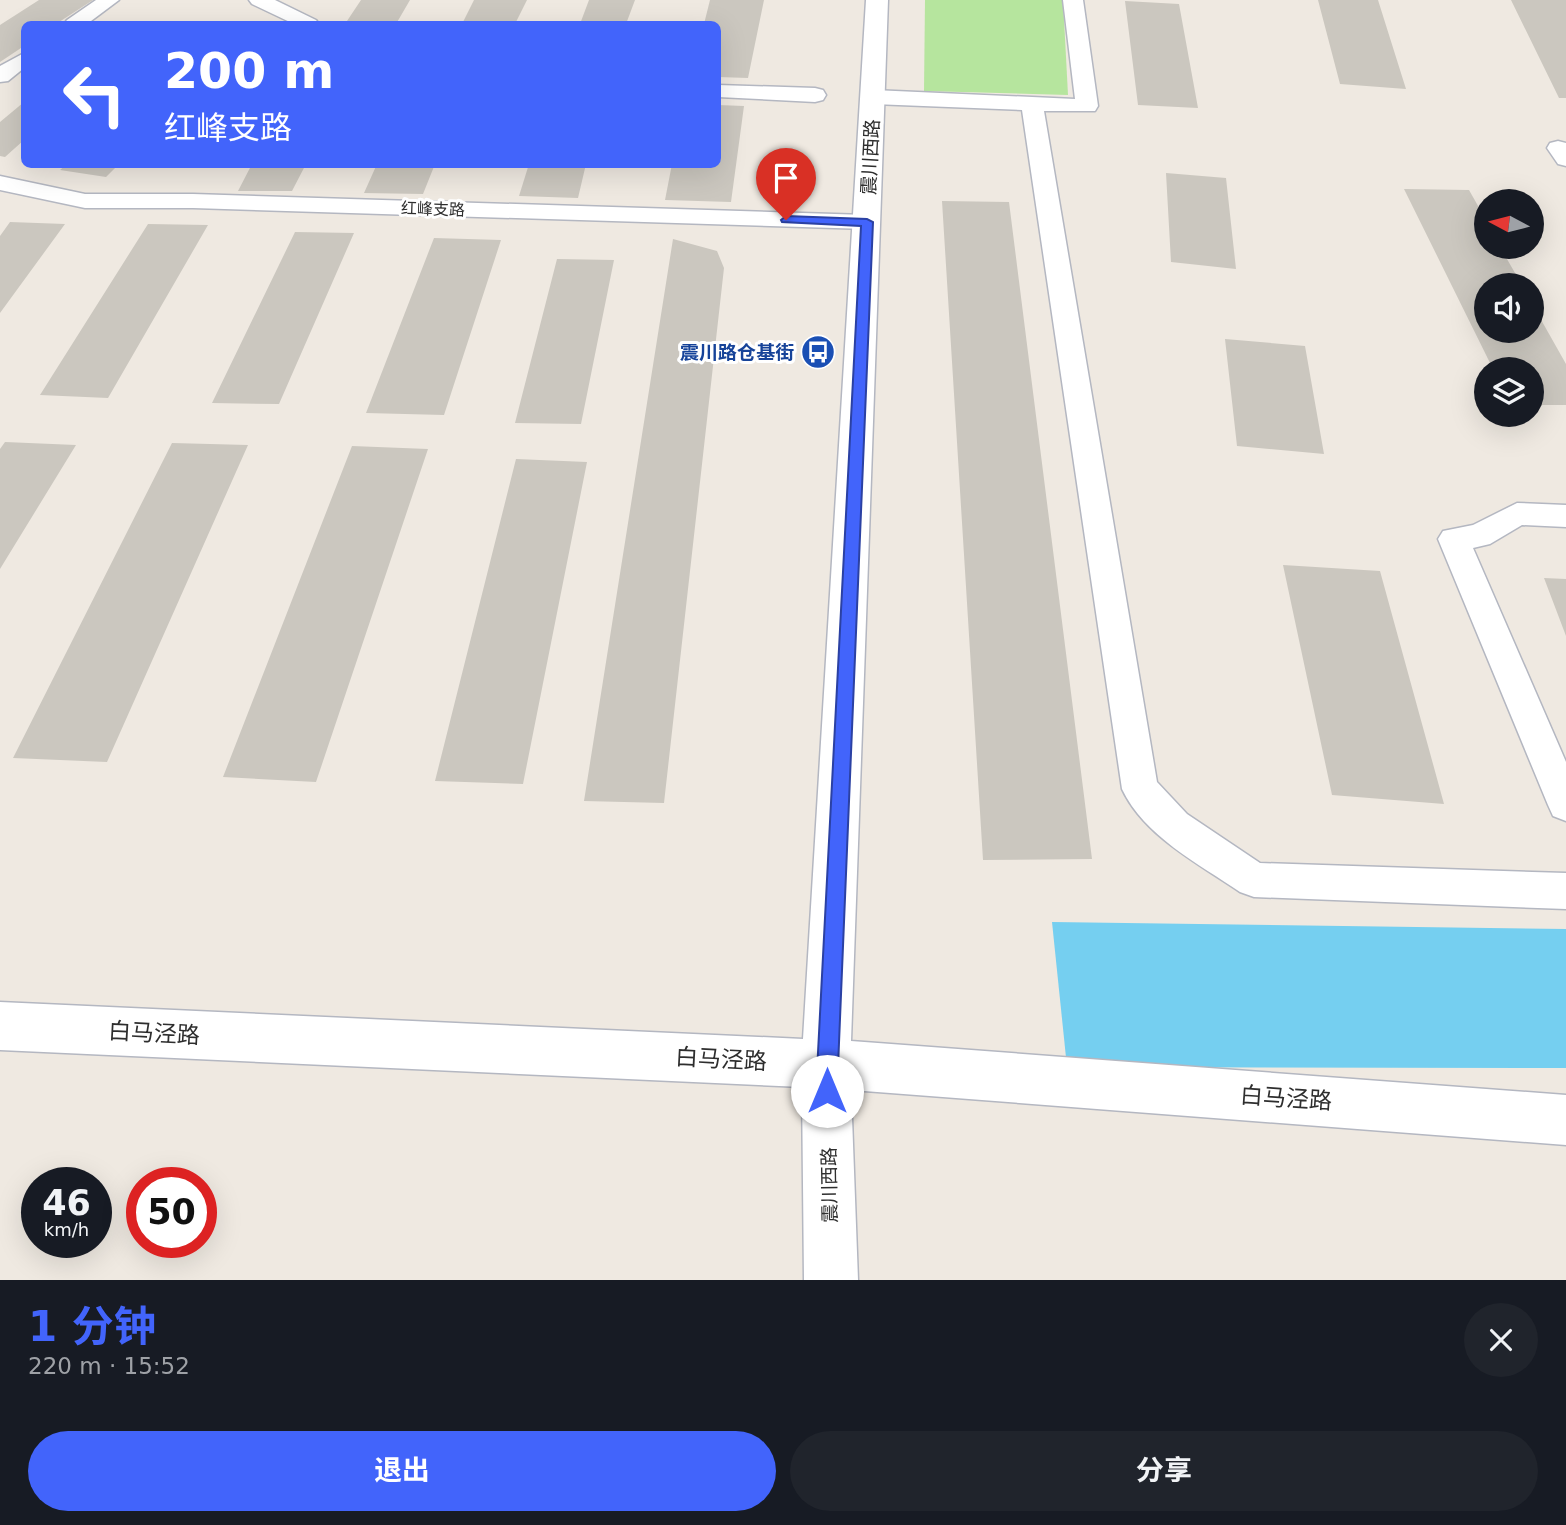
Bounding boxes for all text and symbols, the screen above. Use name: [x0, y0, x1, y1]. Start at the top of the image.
text: 200 m: [164, 43, 334, 100]
icon: left: [49, 49, 140, 140]
text: 红峰支路: [164, 109, 292, 147]
street label: 震川西路: [857, 118, 883, 196]
pin: [756, 148, 816, 220]
icon: arrive: [767, 159, 805, 197]
north arrow: [1474, 189, 1544, 259]
map controls: [1474, 189, 1544, 427]
street label: 红峰支路: [401, 198, 465, 220]
button: sound: [1474, 273, 1544, 343]
bus stop icon: 震川路仓基街: [799, 333, 837, 371]
place label: 震川路仓基街: [680, 341, 794, 363]
button: layers: [1474, 357, 1544, 427]
street label: 白马泾路: [107, 1018, 201, 1048]
street label: 白马泾路: [674, 1044, 768, 1074]
position arrow: [790, 1054, 864, 1128]
street label: 白马泾路: [1239, 1082, 1333, 1114]
street label: 震川西路: [817, 1147, 841, 1223]
speed limit sign: 50: [126, 1167, 217, 1258]
text: 46: [42, 1183, 91, 1223]
text: km/h: [44, 1219, 89, 1240]
text: 1 分钟: [28, 1302, 156, 1351]
button: close: [1464, 1303, 1538, 1377]
text: 220 m · 15:52: [28, 1353, 190, 1379]
button: 退出: [28, 1431, 776, 1511]
button: 分享: [790, 1431, 1538, 1511]

